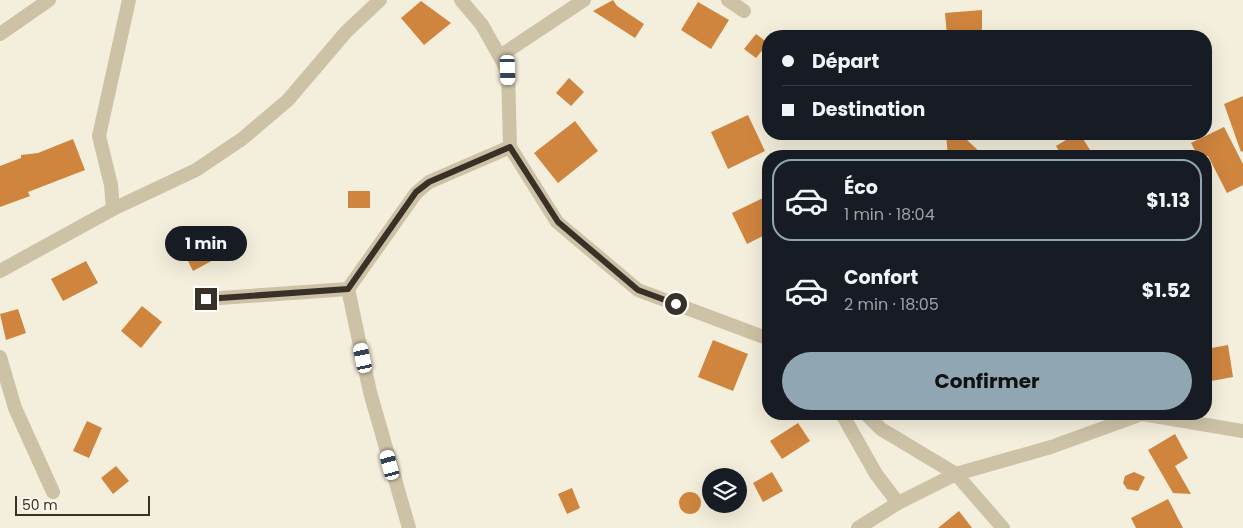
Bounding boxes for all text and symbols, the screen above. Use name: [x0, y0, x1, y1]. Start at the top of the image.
text: Départ: [812, 48, 879, 75]
car: [499, 55, 516, 85]
text: Destination: [812, 96, 925, 123]
text: Éco: [844, 174, 878, 201]
icon: car: [784, 178, 829, 223]
text: $1.13: [1146, 187, 1190, 214]
text: 1 min · 18:04: [844, 203, 935, 226]
callout: 1 min: [165, 226, 247, 262]
text: 1 min: [185, 232, 227, 255]
text: Confort: [844, 264, 918, 291]
icon: car: [784, 268, 829, 313]
text: $1.52: [1142, 277, 1190, 304]
route end: [195, 288, 217, 310]
route start: [665, 293, 687, 315]
text: 2 min · 18:05: [844, 293, 939, 316]
car: [352, 342, 373, 374]
button: Confirmer: [782, 352, 1192, 410]
car: [378, 449, 401, 481]
map controls: [702, 468, 747, 513]
button: layers: [702, 468, 747, 513]
scale bar: [15, 493, 150, 516]
text: 50 m: [22, 495, 58, 515]

